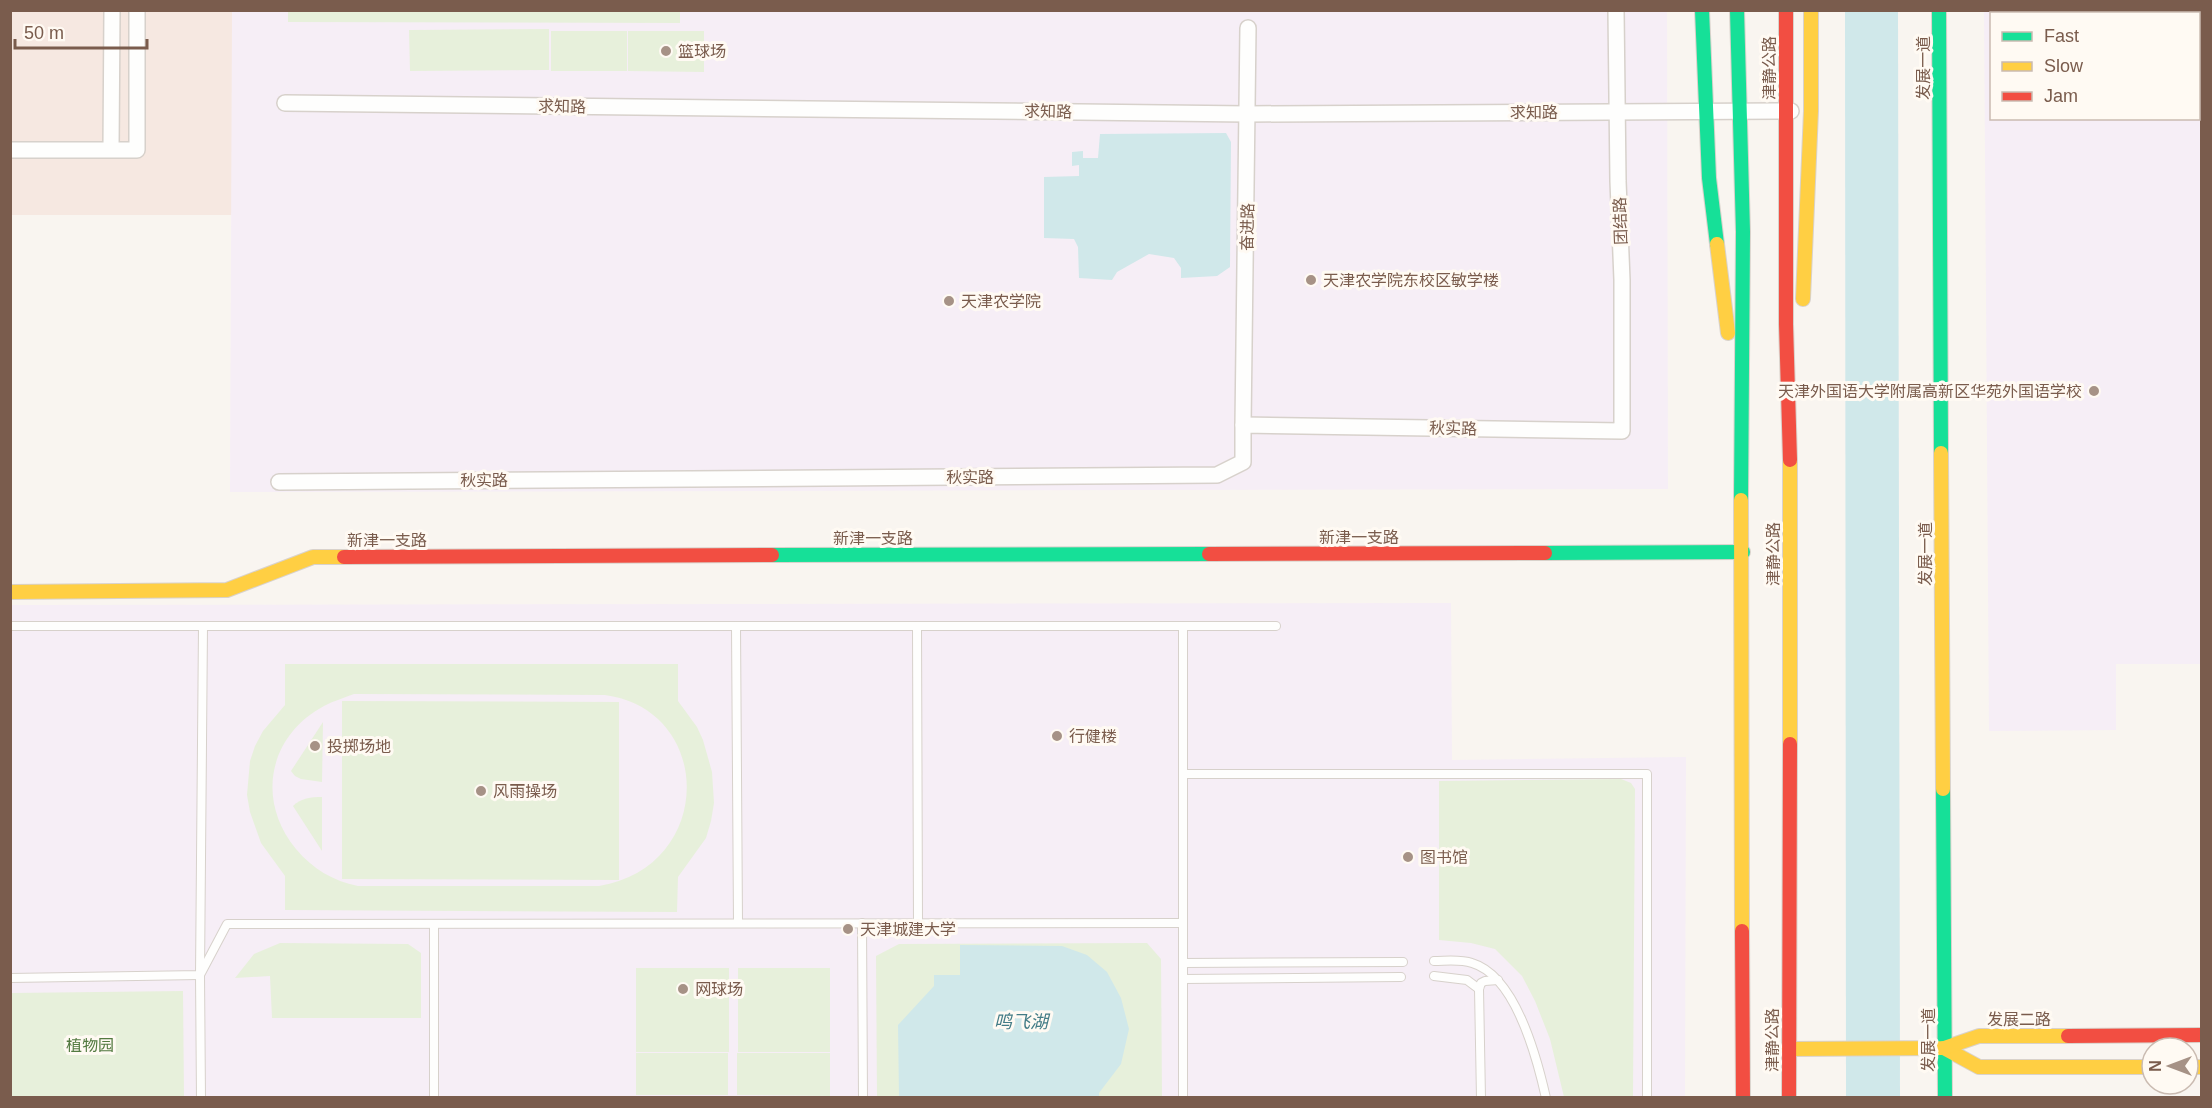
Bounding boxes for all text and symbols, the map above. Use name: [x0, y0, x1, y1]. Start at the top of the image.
scale bar: [15, 12, 147, 50]
legend: [1990, 12, 2200, 120]
text: 50 m: [24, 23, 64, 43]
text: Fast: [2044, 26, 2079, 46]
street label: 津静公路: [1761, 36, 1778, 100]
street label: 发展一道: [1915, 36, 1932, 100]
place label: 篮球场: [678, 43, 726, 60]
marker: 篮球场: [659, 44, 673, 58]
text: Slow: [2044, 56, 2084, 76]
text: Jam: [2044, 86, 2078, 106]
street label: 求知路: [538, 98, 586, 115]
street label: 求知路: [1024, 103, 1072, 120]
street label: 求知路: [1510, 104, 1558, 121]
street label: 团结路: [1611, 197, 1630, 245]
street label: 奋进路: [1239, 203, 1256, 251]
place label: 天津农学院东校区敏学楼: [1323, 272, 1499, 289]
marker: 天津农学院东校区敏学楼: [1304, 273, 1318, 287]
place label: 天津农学院: [961, 293, 1041, 310]
marker: 天津农学院: [942, 294, 956, 308]
place label: 天津外国语大学附属高新区华苑外国语学校: [1778, 383, 2082, 400]
marker: 天津外国语大学附属高新区华苑外国语学校: [2087, 384, 2101, 398]
street label: 秋实路: [1429, 420, 1477, 437]
street label: 秋实路: [946, 469, 994, 486]
street label: 秋实路: [460, 472, 508, 489]
street label: 津静公路: [1765, 522, 1782, 586]
street label: 发展一道: [1917, 522, 1934, 586]
street label: 新津一支路: [1319, 529, 1399, 546]
street label: 新津一支路: [833, 530, 913, 547]
street label: 新津一支路: [347, 532, 427, 549]
place label: 行健楼: [1069, 728, 1117, 745]
marker: 行健楼: [1050, 729, 1064, 743]
place label: 投掷场地: [327, 738, 391, 755]
marker: 投掷场地: [308, 739, 322, 753]
place label: 风雨操场: [493, 783, 557, 800]
marker: 风雨操场: [474, 784, 488, 798]
place label: 图书馆: [1420, 849, 1468, 866]
marker: 图书馆: [1401, 850, 1415, 864]
place label: 天津城建大学: [860, 921, 956, 938]
marker: 天津城建大学: [841, 922, 855, 936]
place label: 网球场: [695, 981, 743, 998]
marker: 网球场: [676, 982, 690, 996]
street label: 津静公路: [1764, 1008, 1781, 1072]
street label: 发展一道: [1920, 1008, 1937, 1072]
street label: 发展二路: [1987, 1011, 2051, 1028]
water label: 鸣飞湖: [994, 1012, 1051, 1032]
north arrow: [2140, 1036, 2200, 1096]
park label: 植物园: [66, 1037, 114, 1054]
text: N: [2147, 1060, 2164, 1072]

